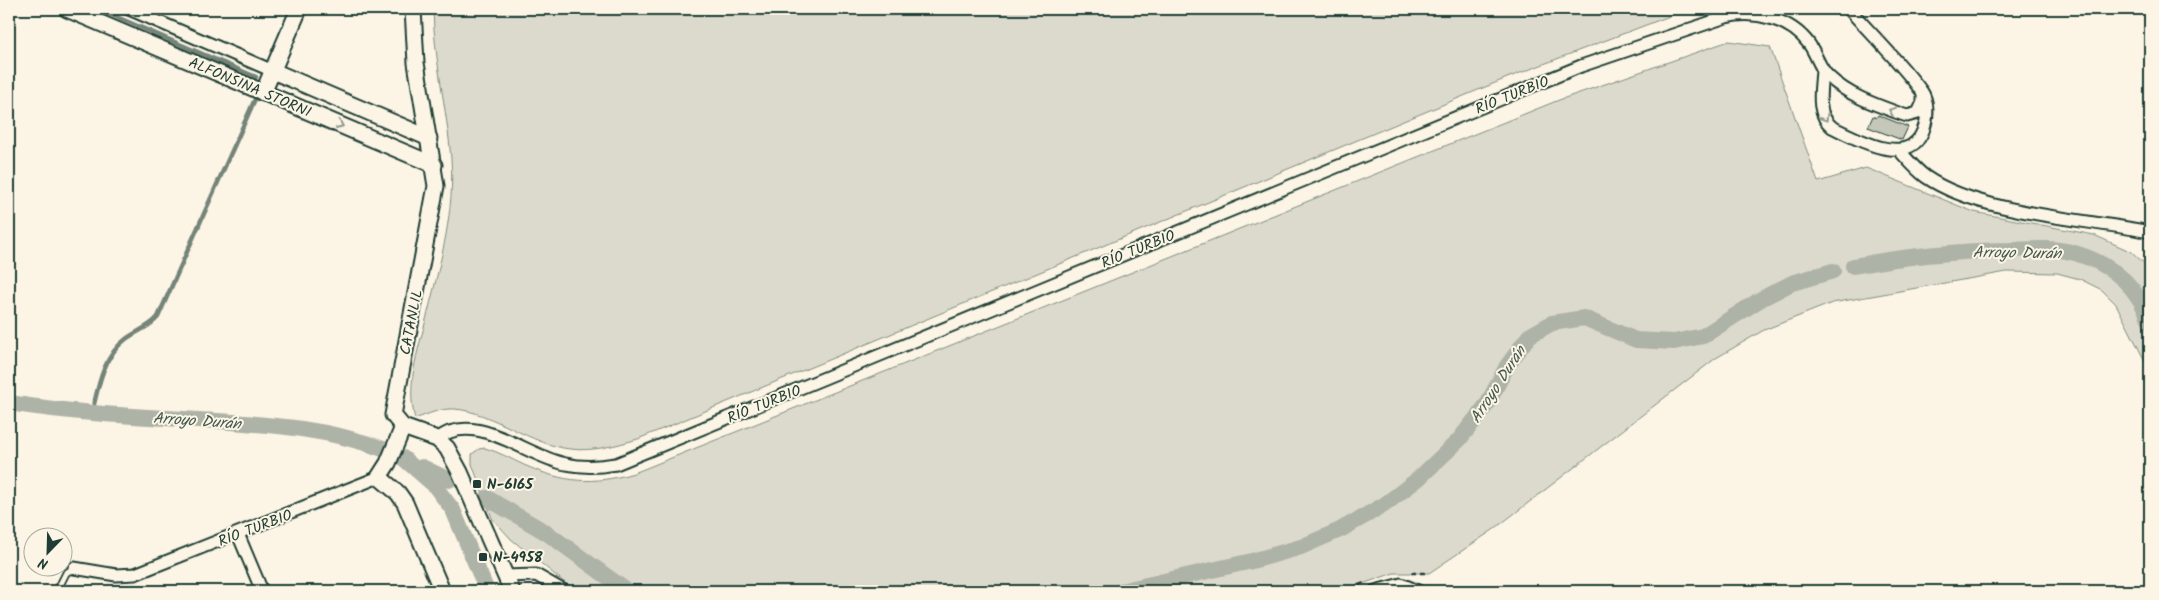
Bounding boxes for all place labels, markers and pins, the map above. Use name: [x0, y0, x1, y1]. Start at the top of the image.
place label: N-6165: [487, 473, 534, 497]
marker: N-6165: [471, 478, 483, 490]
place label: N-4958: [493, 546, 543, 570]
marker: N-4958: [477, 551, 489, 563]

